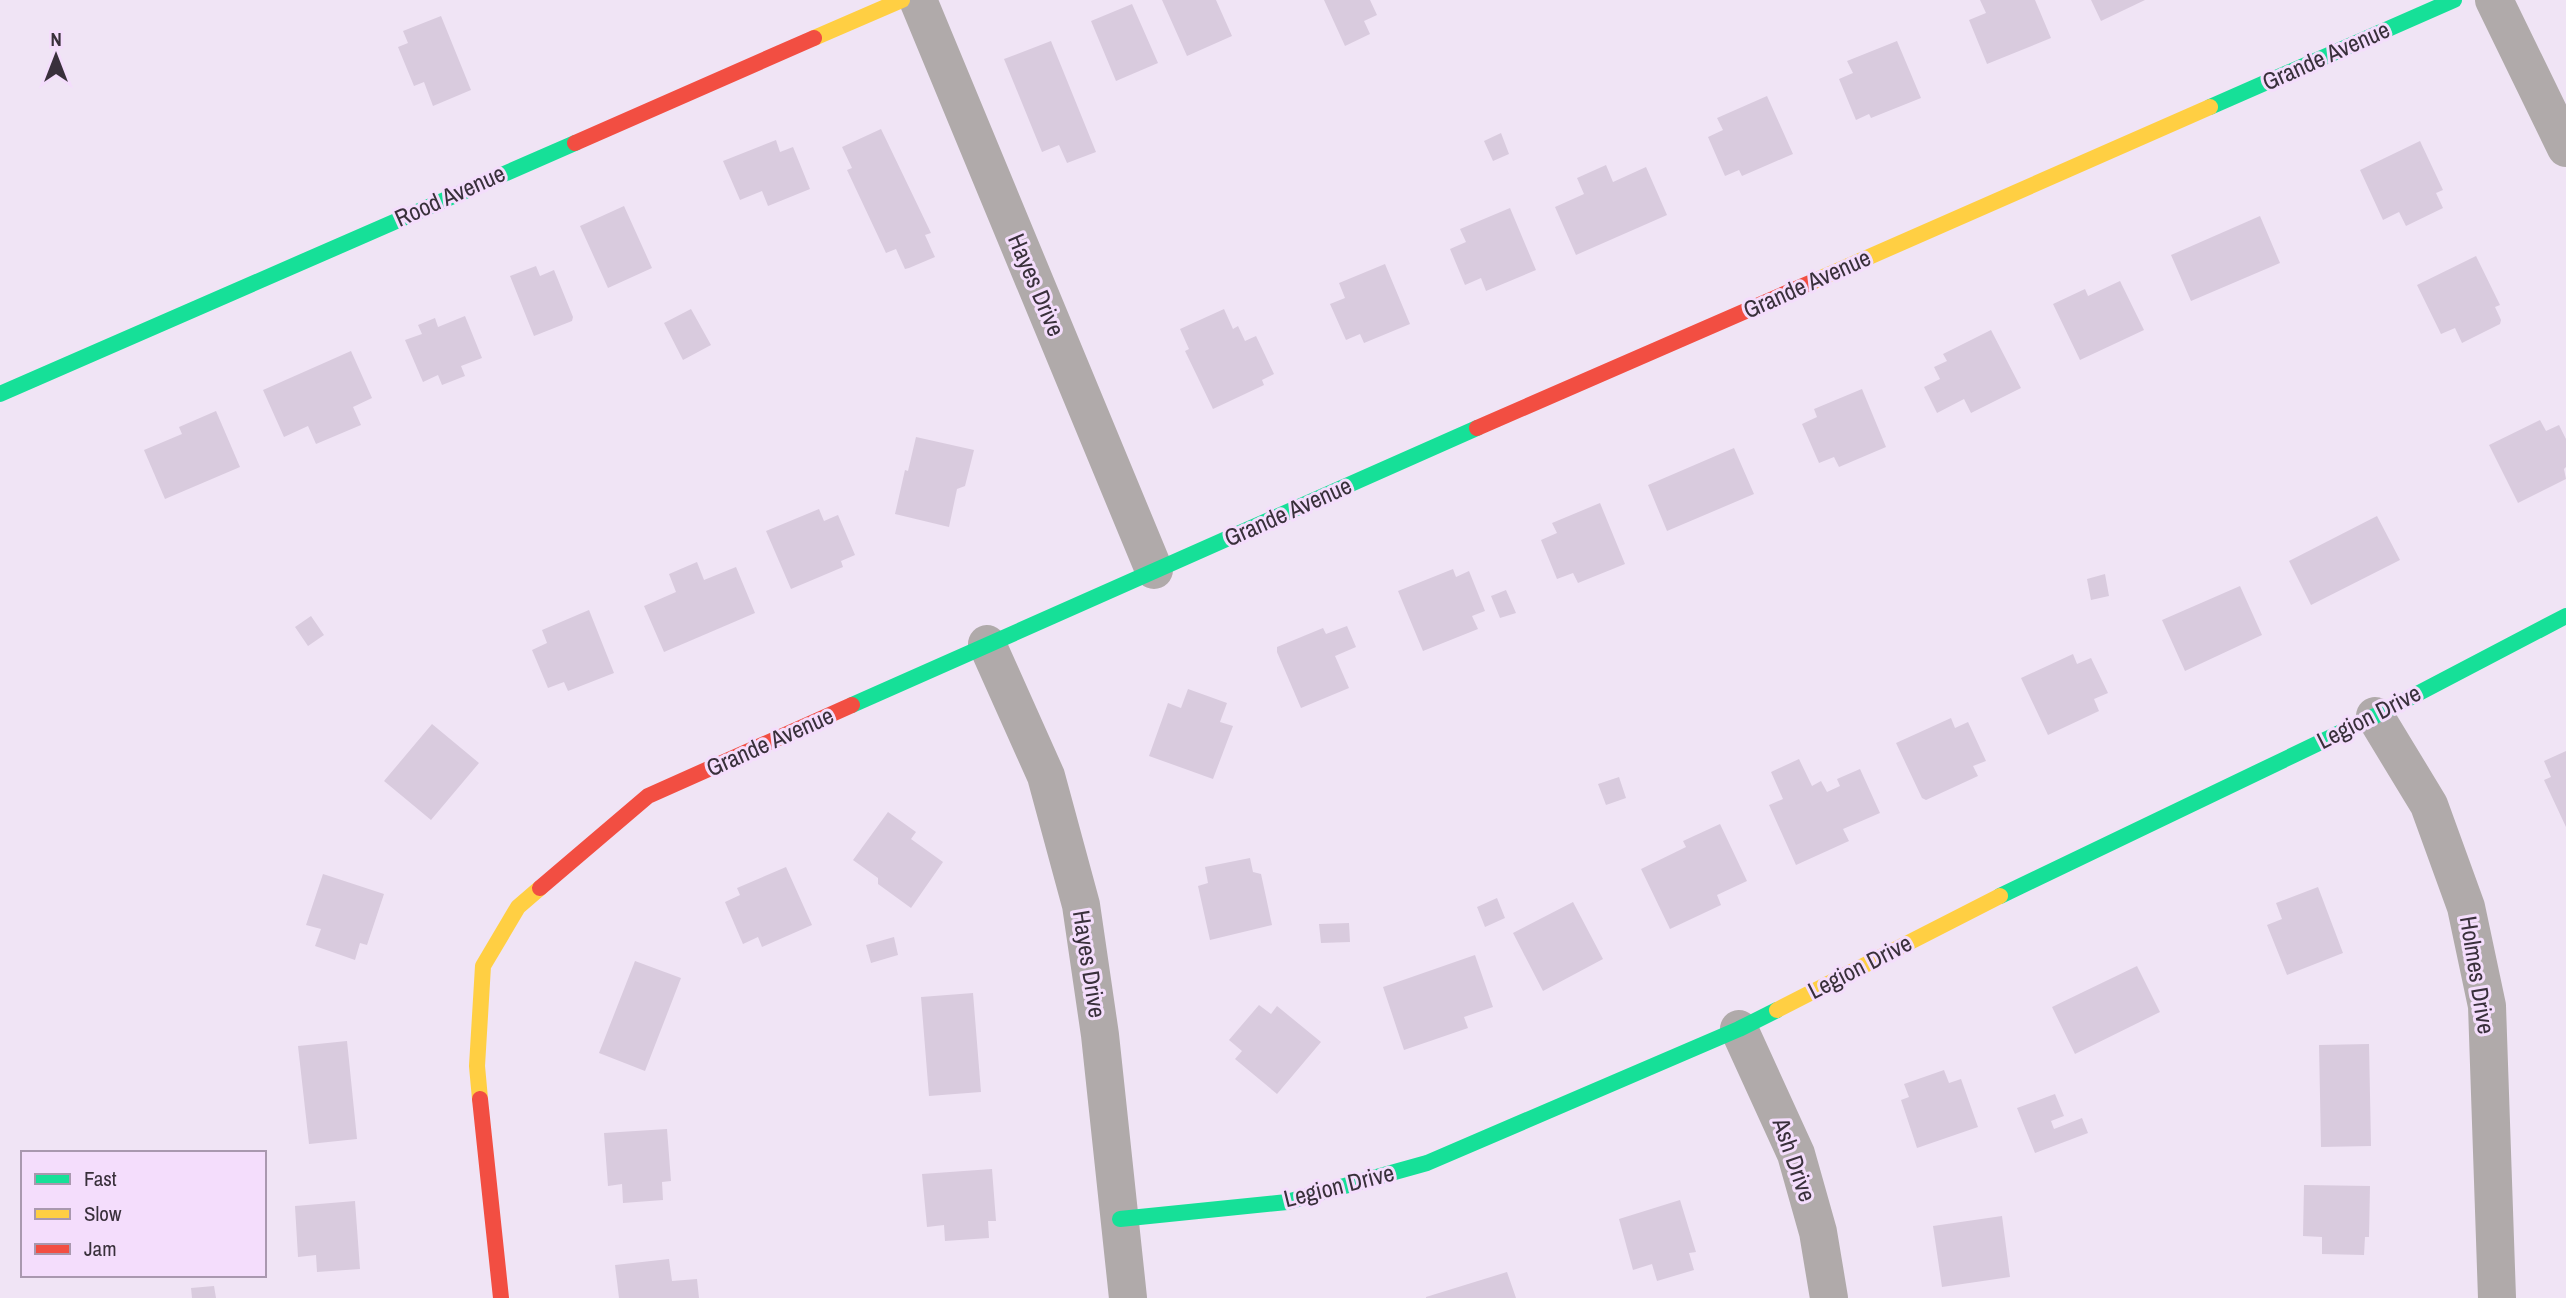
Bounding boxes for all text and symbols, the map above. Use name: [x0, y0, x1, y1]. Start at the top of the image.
street label: Grande Avenue: [2257, 13, 2394, 97]
north arrow: [21, 21, 91, 91]
text: N: [50, 26, 62, 52]
street label: Rood Avenue: [389, 157, 510, 234]
street label: Hayes Drive: [1001, 229, 1073, 341]
street label: Grande Avenue: [1738, 241, 1875, 325]
street label: Grande Avenue: [1219, 469, 1356, 553]
street label: Legion Drive: [2311, 676, 2426, 756]
street label: Grande Avenue: [701, 699, 838, 783]
street label: Hayes Drive: [1066, 908, 1114, 1020]
street label: Holmes Drive: [2453, 913, 2503, 1036]
street label: Legion Drive: [1802, 926, 1917, 1006]
street label: Ash Drive: [1765, 1113, 1824, 1206]
legend: [21, 1151, 266, 1277]
street label: Legion Drive: [1280, 1156, 1397, 1214]
text: Fast: [84, 1164, 117, 1193]
text: Slow: [84, 1199, 122, 1228]
text: Jam: [84, 1234, 117, 1263]

